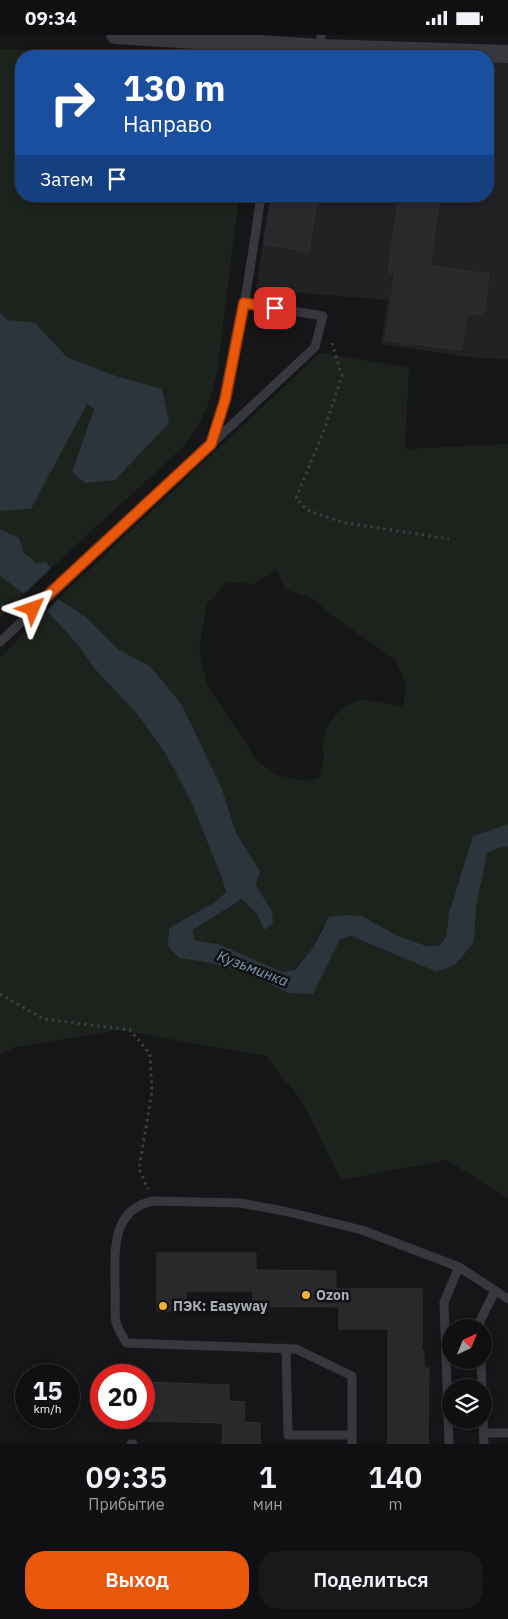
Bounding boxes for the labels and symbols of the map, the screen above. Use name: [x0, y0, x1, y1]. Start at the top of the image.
pin: [254, 287, 296, 329]
position arrow: [6, 582, 58, 634]
water label: Кузьминка: [215, 946, 292, 990]
place label: Ozon: [316, 1286, 349, 1304]
marker: Ozon: [300, 1289, 312, 1301]
place label: ПЭК: Easyway: [173, 1297, 268, 1315]
marker: ПЭК: Easyway: [157, 1300, 169, 1312]
north arrow: [442, 1319, 492, 1369]
speed limit sign: 20: [90, 1364, 155, 1429]

